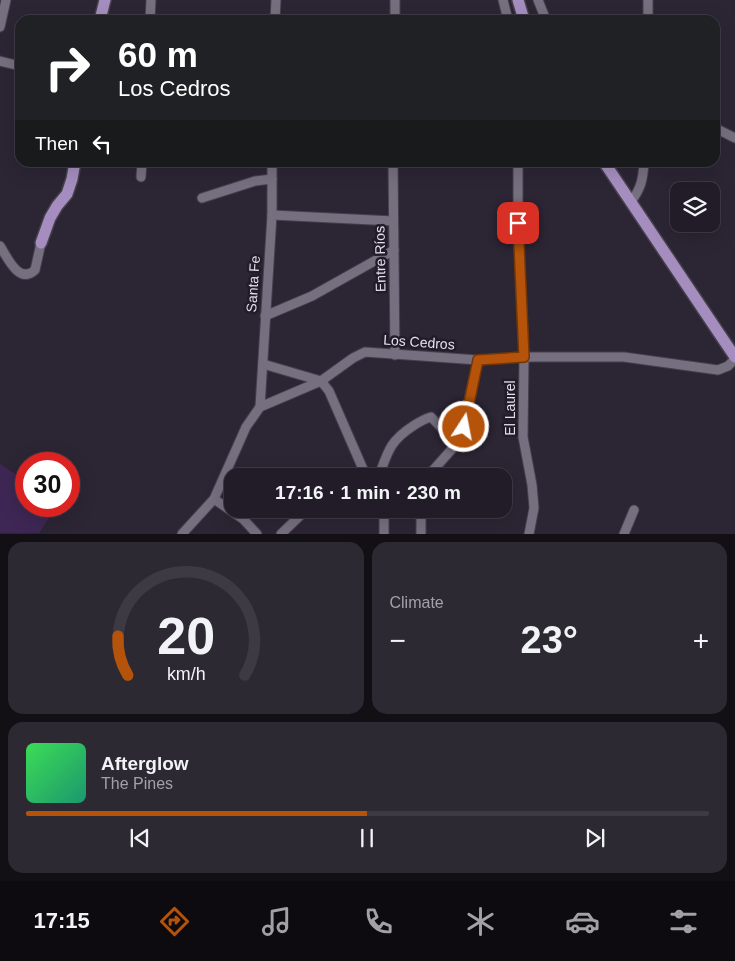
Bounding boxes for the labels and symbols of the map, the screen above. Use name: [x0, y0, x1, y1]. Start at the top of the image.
pin: [497, 202, 539, 244]
street label: Entre Ríos: [371, 226, 389, 292]
street label: Santa Fe: [243, 255, 263, 313]
street label: Los Cedros: [383, 332, 455, 352]
street label: El Laurel: [502, 380, 518, 436]
position arrow: [437, 400, 489, 452]
speed limit sign: 30: [15, 452, 80, 517]

